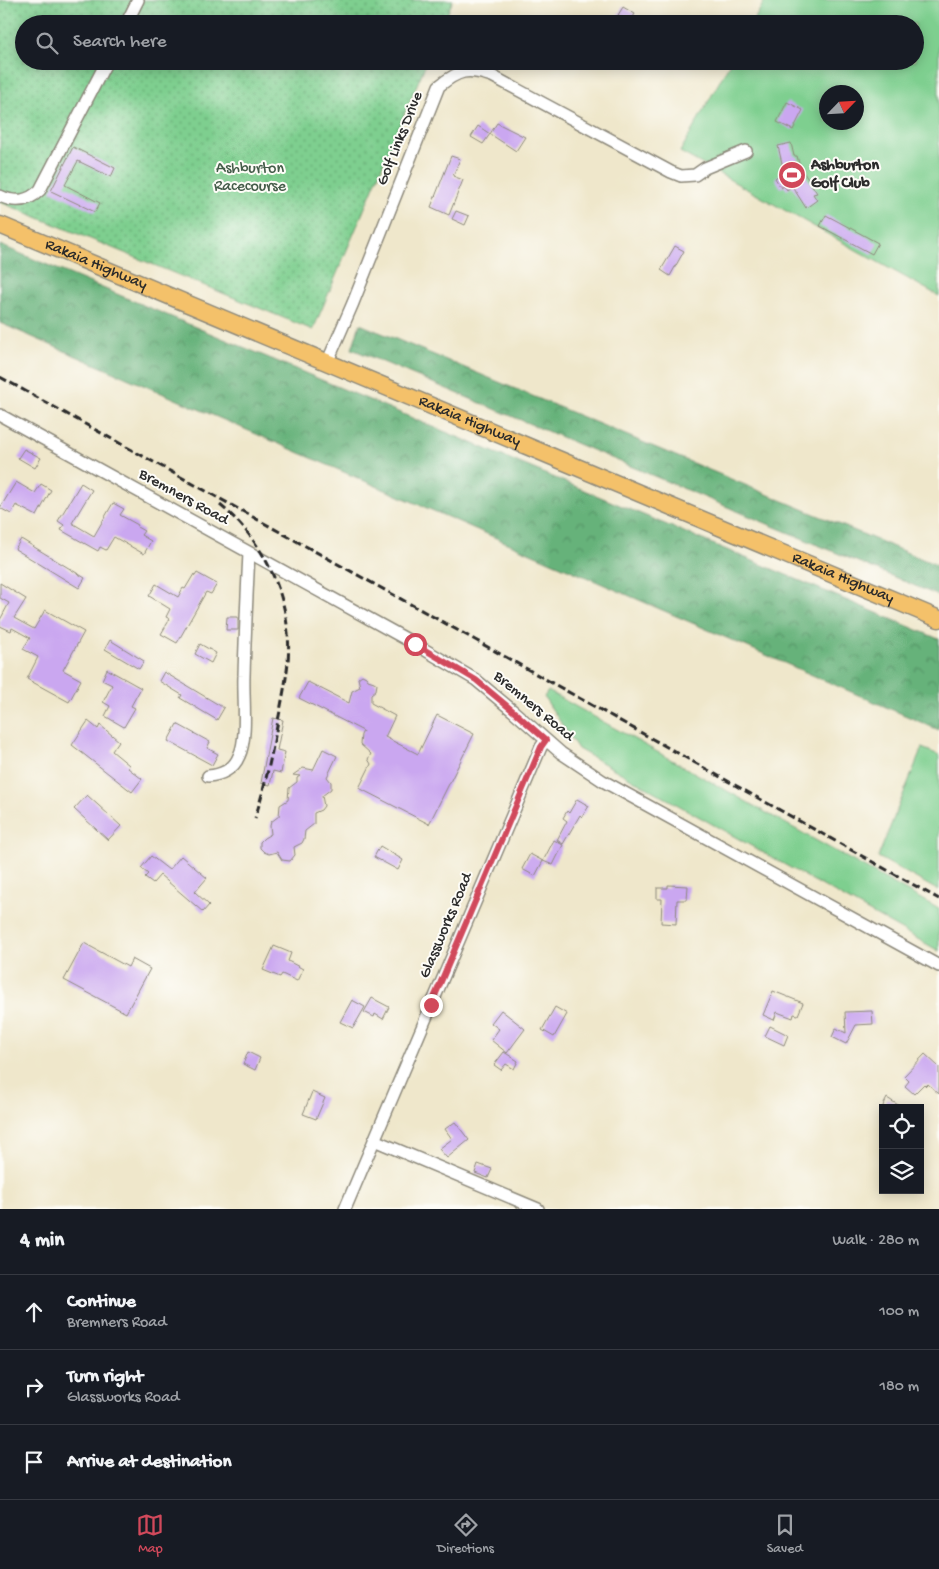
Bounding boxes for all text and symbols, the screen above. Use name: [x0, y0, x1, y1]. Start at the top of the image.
search box: [15, 15, 924, 70]
icon: search: [33, 29, 61, 57]
text: Search here: [73, 31, 167, 54]
north arrow: [819, 85, 864, 130]
street label: Golf Links Drive: [374, 89, 429, 189]
place label: Ashburton Golf Club: [810, 157, 879, 194]
park label: Ashburton Racecourse: [214, 160, 287, 197]
sports icon: Ashburton Golf Club: [777, 160, 807, 190]
street label: Rakaia Highway: [42, 235, 150, 295]
street label: Rakaia Highway: [415, 392, 523, 452]
street label: Bremners Road: [134, 465, 233, 531]
street label: Rakaia Highway: [789, 549, 897, 609]
route start: [404, 633, 427, 656]
street label: Bremners Road: [488, 667, 579, 747]
street label: Glassworks Road: [416, 869, 478, 981]
route end: [420, 994, 443, 1017]
map controls: [879, 1104, 924, 1194]
button: locate: [879, 1104, 924, 1149]
button: layers: [879, 1149, 924, 1194]
text: 4 min: [20, 1229, 64, 1254]
text: Walk · 280 m: [832, 1232, 919, 1251]
text: Continue: [67, 1291, 136, 1314]
icon: ahead: [20, 1298, 48, 1326]
text: 100 m: [879, 1303, 919, 1322]
text: Bremners Road: [67, 1314, 167, 1333]
text: Turn right: [67, 1366, 143, 1389]
icon: right: [20, 1373, 48, 1401]
text: 180 m: [880, 1378, 919, 1397]
text: Glassworks Road: [67, 1389, 179, 1408]
icon: arrive: [20, 1448, 48, 1476]
text: Arrive at destination: [67, 1451, 231, 1474]
tab: Map: [136, 1511, 164, 1558]
tab: Directions: [437, 1511, 494, 1558]
tab: Saved: [767, 1511, 803, 1558]

